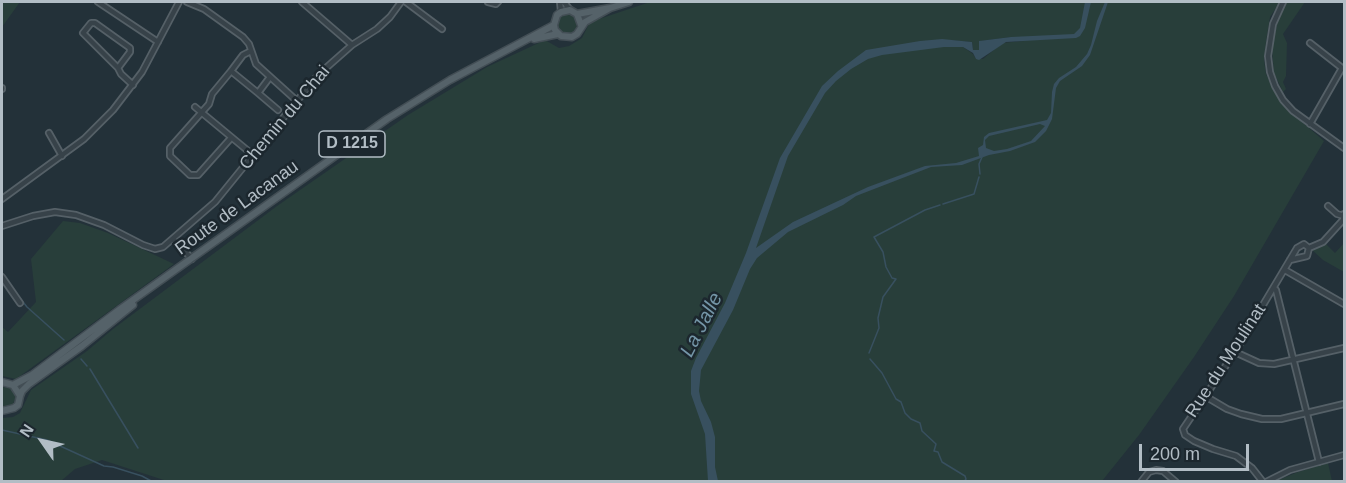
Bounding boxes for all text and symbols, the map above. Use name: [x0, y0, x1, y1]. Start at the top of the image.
street label: Chemin du Chai: [235, 62, 335, 174]
road number: D 1215: [319, 131, 385, 157]
street label: Route de Lacanau: [171, 156, 303, 260]
water label: La Jalle: [676, 289, 728, 361]
street label: Rue du Moulinat: [1181, 300, 1271, 422]
north arrow: [12, 411, 72, 471]
text: N: [16, 421, 37, 440]
scale bar: [1142, 432, 1252, 470]
text: 200 m: [1150, 444, 1200, 464]

